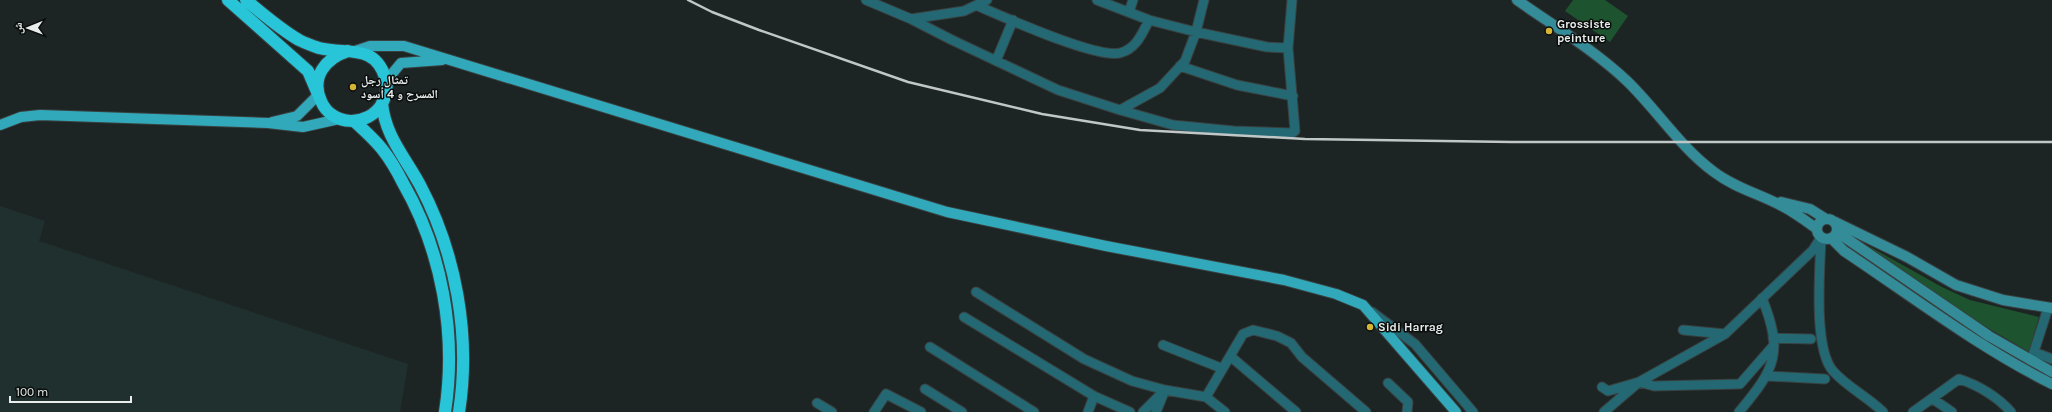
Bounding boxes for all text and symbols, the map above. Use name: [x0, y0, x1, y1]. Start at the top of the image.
north arrow: [8, 8, 48, 48]
place label: Grossiste peinture: [1557, 17, 1611, 45]
text: ش: [12, 22, 26, 34]
marker: Grossiste peinture: [1544, 26, 1554, 36]
place label: تمثال رجل المسرح و 4 أسود: [361, 73, 438, 102]
marker: تمثال رجل المسرح و 4 أسود: [348, 82, 358, 92]
place label: Sidi Harrag: [1378, 320, 1443, 334]
marker: Sidi Harrag: [1365, 322, 1375, 332]
scale bar: [10, 378, 131, 404]
text: 100 m: [16, 385, 48, 399]

